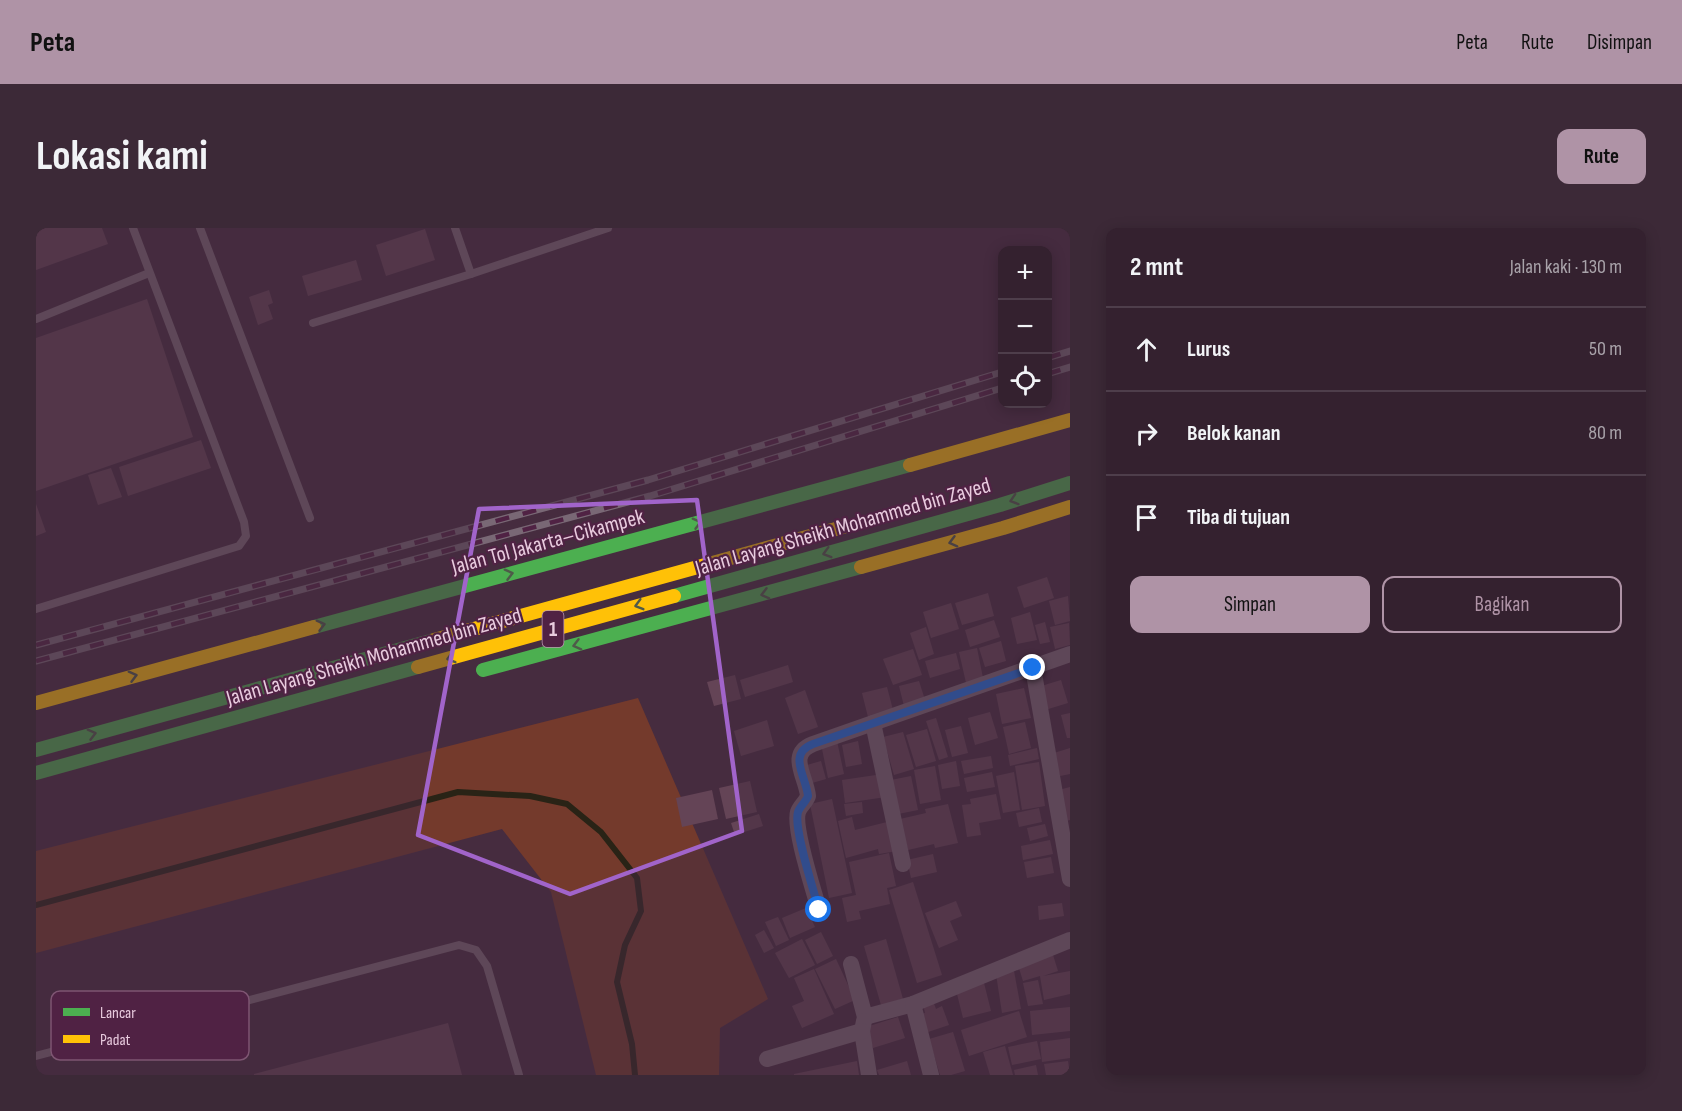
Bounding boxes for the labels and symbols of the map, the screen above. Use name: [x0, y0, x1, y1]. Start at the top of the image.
street label: Jalan Layang Sheikh Mohammed bin Zayed: [691, 472, 994, 582]
one-way arrow: [1009, 493, 1020, 506]
street label: Jalan Tol Jakarta–Cikampek: [448, 503, 648, 581]
one-way arrow: [692, 517, 702, 530]
one-way arrow: [949, 535, 959, 547]
one-way arrow: [822, 546, 832, 558]
one-way arrow: [503, 569, 514, 581]
one-way arrow: [761, 586, 771, 599]
one-way arrow: [634, 598, 644, 611]
street label: Jalan Layang Sheikh Mohammed bin Zayed: [222, 602, 525, 712]
road number: 1: [542, 611, 564, 647]
one-way arrow: [315, 620, 326, 632]
one-way arrow: [573, 638, 583, 651]
one-way arrow: [446, 650, 456, 663]
route end: [1019, 654, 1045, 680]
one-way arrow: [127, 671, 138, 683]
one-way arrow: [87, 729, 97, 741]
route start: [805, 896, 831, 922]
legend: [51, 991, 249, 1060]
text: Lancar: [100, 1004, 136, 1023]
text: Padat: [100, 1031, 131, 1050]

